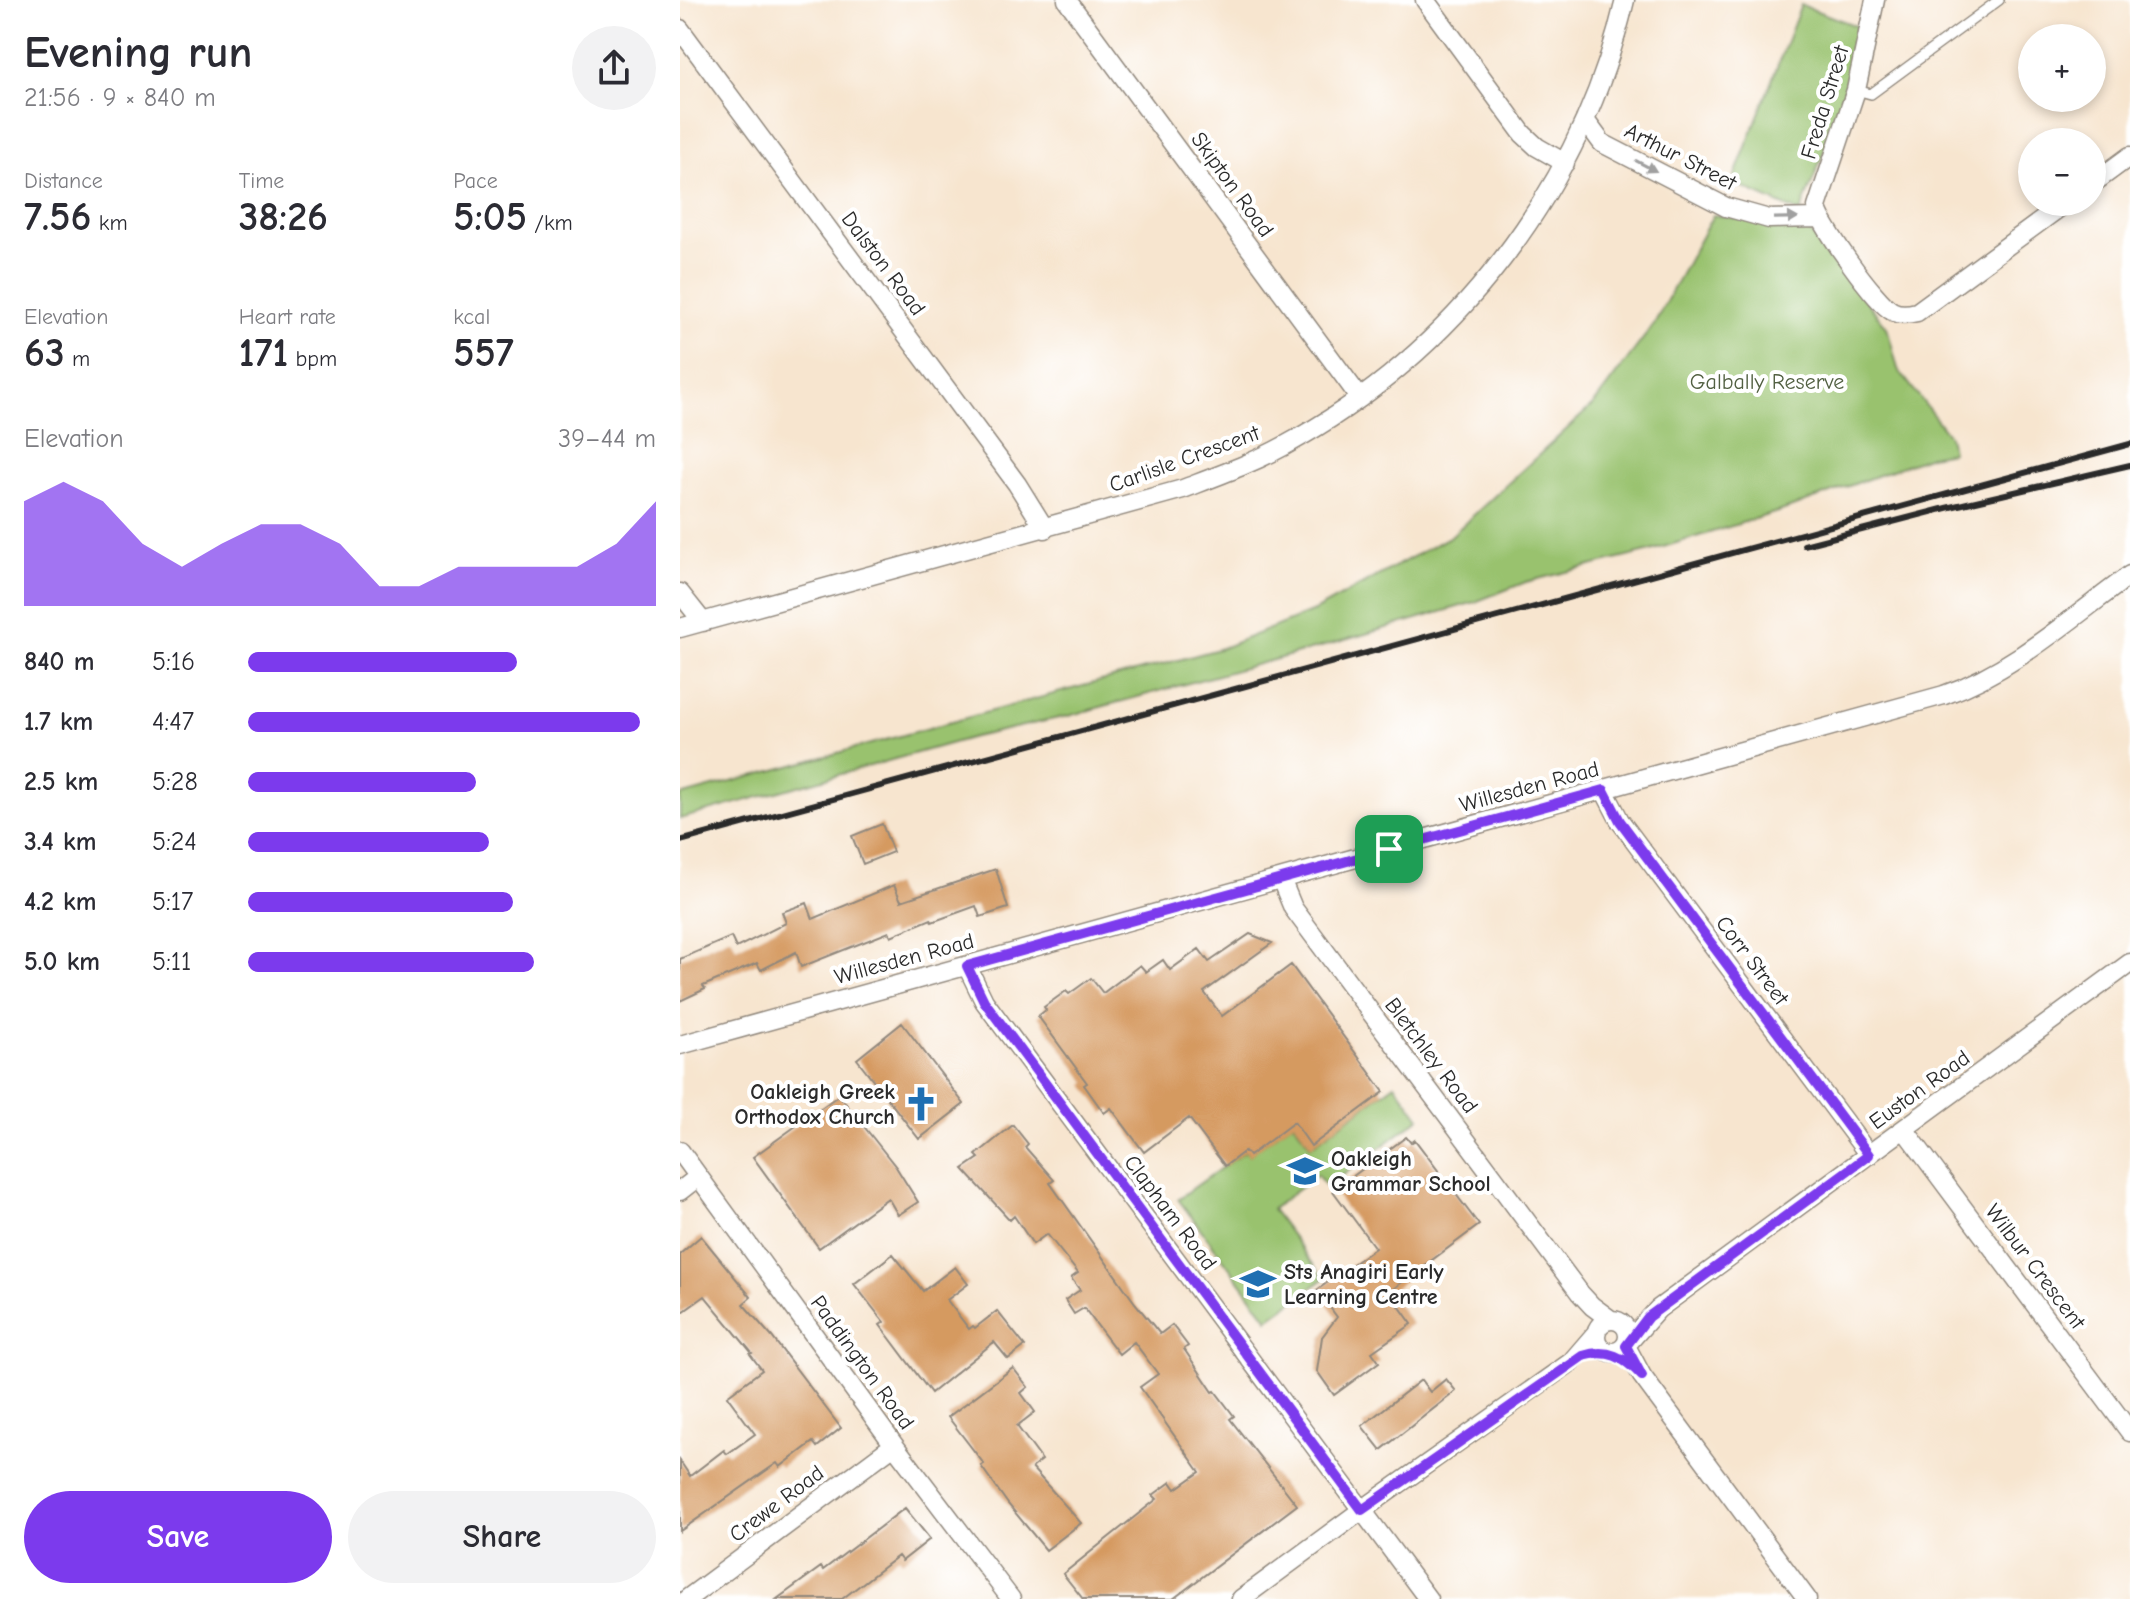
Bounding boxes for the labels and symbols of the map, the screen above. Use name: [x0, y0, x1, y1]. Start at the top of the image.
street label: Freda Street: [1795, 42, 1855, 162]
street label: Arthur Street: [1620, 118, 1741, 196]
street label: Skipton Road: [1185, 127, 1279, 242]
one-way arrow: [1635, 159, 1658, 172]
street label: Dalston Road: [836, 206, 931, 321]
one-way arrow: [1774, 212, 1799, 225]
park label: Galbally Reserve: [1690, 369, 1844, 395]
street label: Carlisle Crescent: [1106, 420, 1264, 498]
street label: Willesden Road: [1457, 756, 1602, 818]
pin: [1355, 815, 1423, 883]
street label: Corr Street: [1710, 911, 1795, 1011]
street label: Willesden Road: [832, 928, 977, 990]
street label: Bletchley Road: [1379, 993, 1483, 1119]
street label: Euston Road: [1864, 1045, 1975, 1135]
place label: Oakleigh Greek Orthodox Church: [735, 1079, 895, 1130]
church icon: Oakleigh Greek Orthodox Church: [902, 1085, 940, 1123]
place label: Oakleigh Grammar School: [1331, 1146, 1491, 1197]
street label: Clapham Road: [1118, 1150, 1222, 1275]
school or university icon: Oakleigh Grammar School: [1286, 1152, 1324, 1190]
street label: Wilbur Crescent: [1980, 1199, 2091, 1335]
place label: Sts Anagiri Early Learning Centre: [1284, 1259, 1444, 1310]
school or university icon: Sts Anagiri Early Learning Centre: [1239, 1265, 1277, 1303]
street label: Paddington Road: [805, 1291, 919, 1435]
street label: Crewe Road: [724, 1460, 829, 1548]

